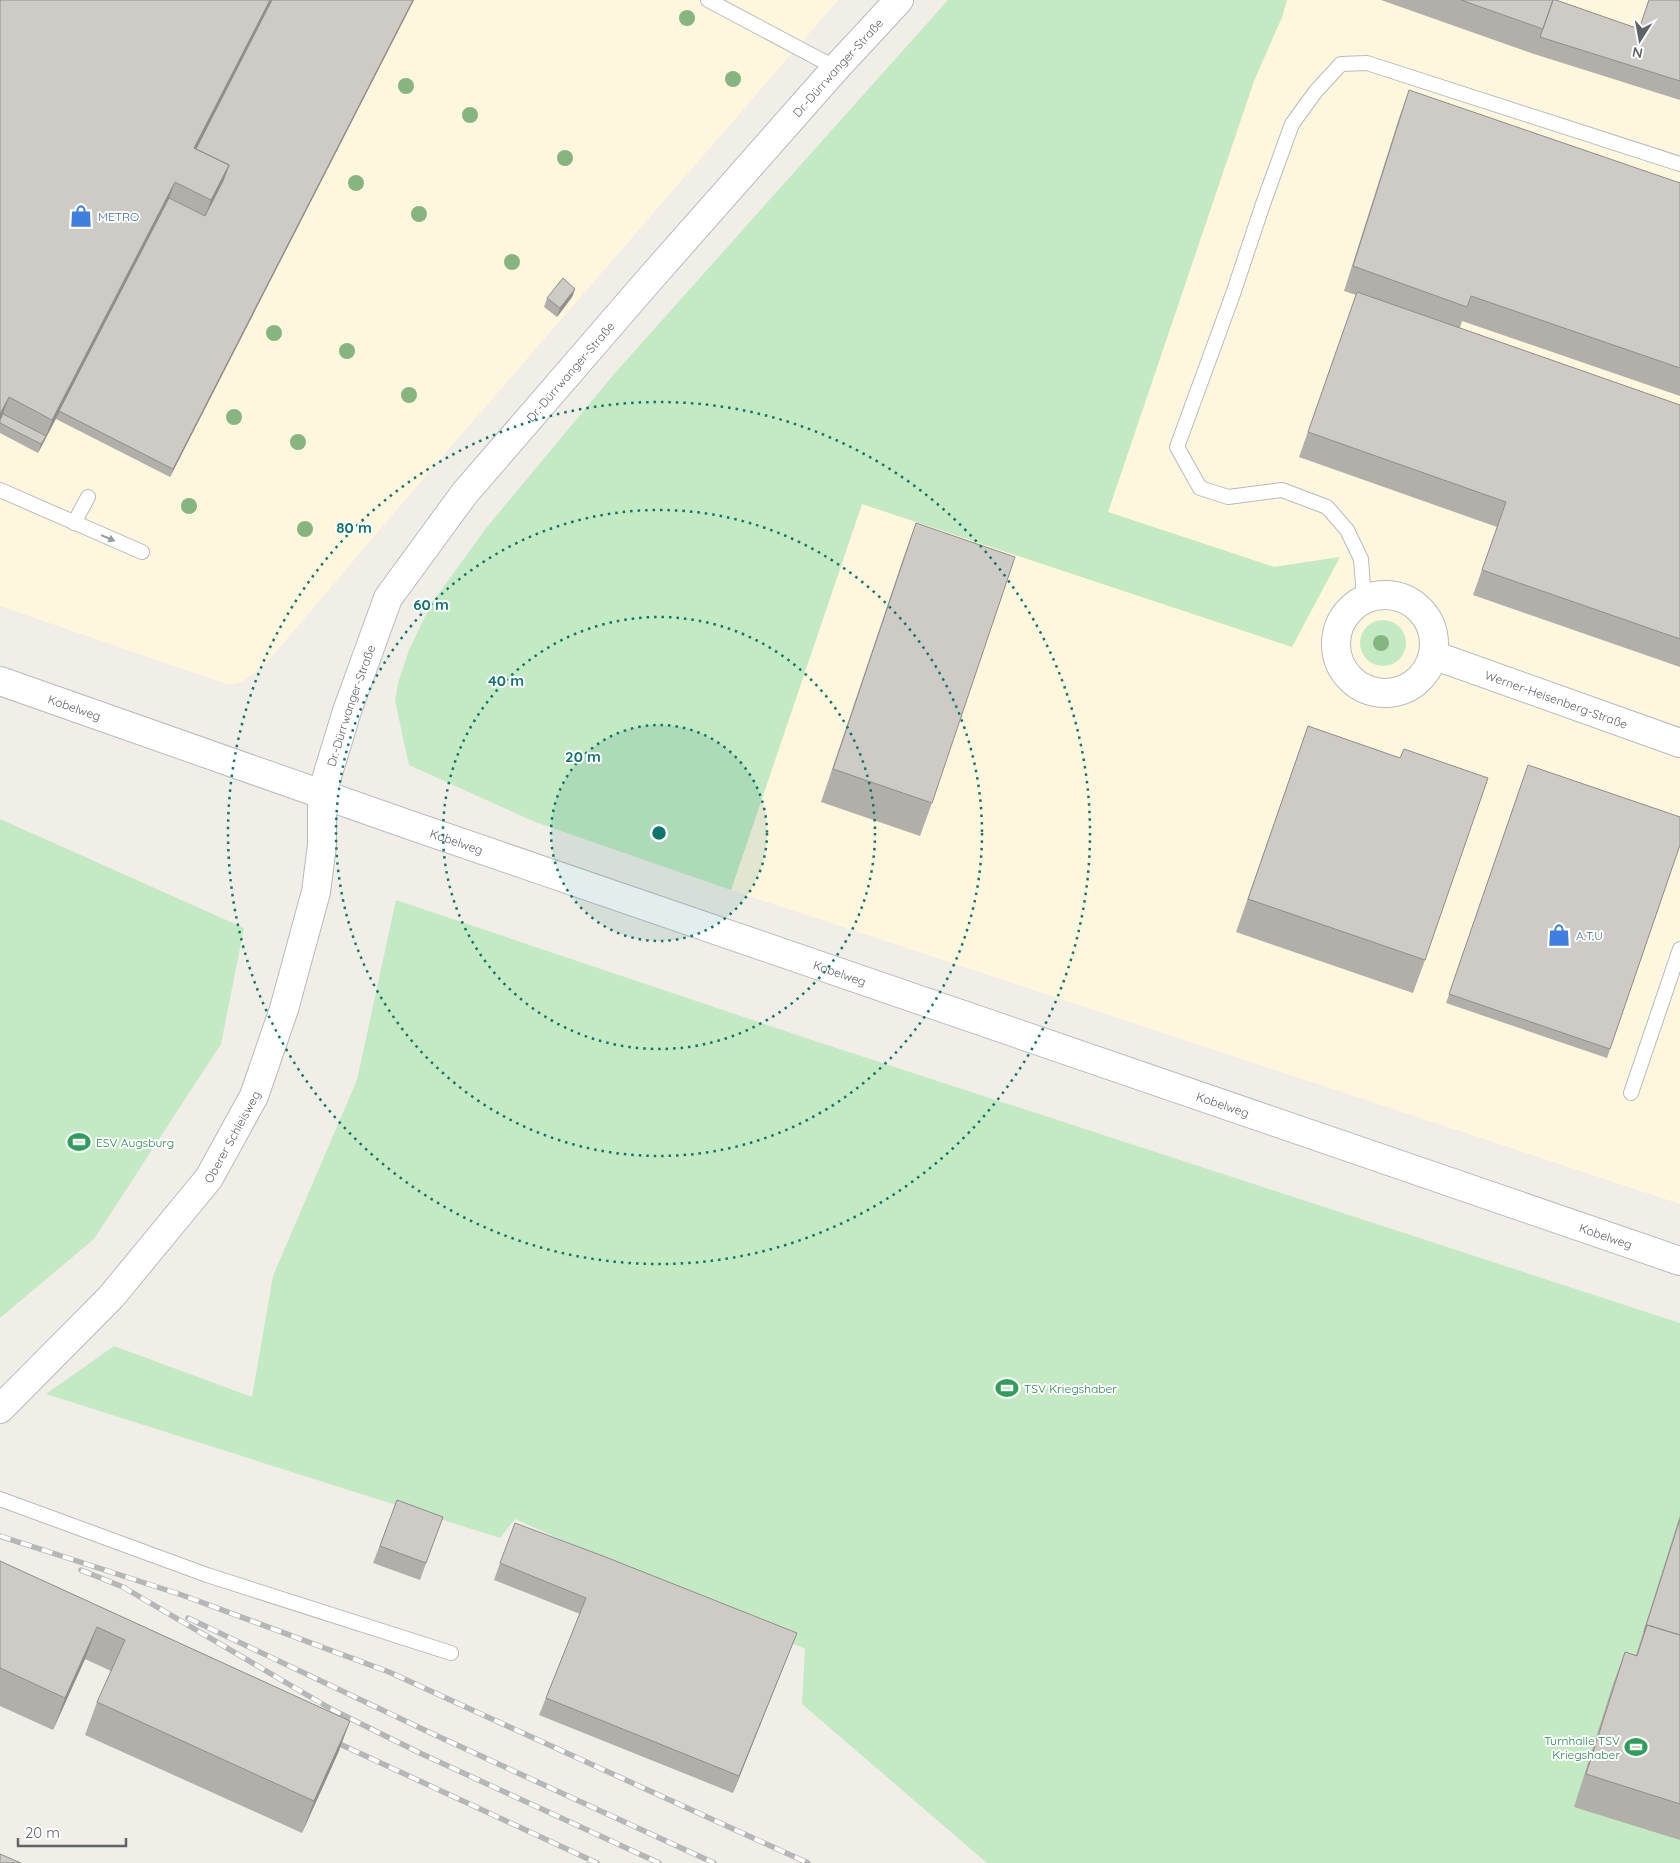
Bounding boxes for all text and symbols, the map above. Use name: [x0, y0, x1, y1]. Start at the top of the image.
street label: Dr.-Dürrwanger-Straße: [789, 15, 886, 120]
north arrow: [1615, 15, 1665, 65]
text: N: [1631, 43, 1644, 63]
shop icon: METRO: [68, 203, 94, 229]
place label: METRO: [98, 209, 139, 224]
street label: Dr.-Dürrwanger-Straße: [523, 318, 618, 424]
text: 80 m: [336, 518, 372, 537]
one-way arrow: [101, 534, 115, 542]
text: 60 m: [413, 595, 449, 614]
street label: Dr.-Dürrwanger-Straße: [323, 642, 378, 768]
street label: Werner-Heisenberg-Straße: [1483, 667, 1630, 731]
text: 40 m: [488, 671, 524, 690]
street label: Kobelweg: [46, 691, 103, 723]
text: 20 m: [565, 747, 601, 766]
centre of rings: [650, 824, 668, 842]
street label: Kobelweg: [428, 825, 485, 857]
shop icon: A.T.U: [1546, 922, 1572, 948]
place label: A.T.U: [1576, 928, 1603, 943]
street label: Kobelweg: [811, 957, 868, 989]
street label: Kobelweg: [1194, 1088, 1251, 1120]
street label: Oberer Schleisweg: [200, 1089, 263, 1185]
sports icon: ESV Augsburg: [66, 1129, 92, 1155]
place label: ESV Augsburg: [96, 1135, 174, 1150]
street label: Kobelweg: [1577, 1220, 1634, 1252]
sports icon: TSV Kriegshaber: [994, 1375, 1020, 1401]
place label: TSV Kriegshaber: [1024, 1381, 1117, 1396]
place label: Turnhalle TSV Kriegshaber: [1544, 1733, 1620, 1762]
sports icon: Turnhalle TSV Kriegshaber: [1623, 1734, 1649, 1760]
scale bar: [18, 1816, 125, 1848]
text: 20 m: [25, 1823, 60, 1842]

